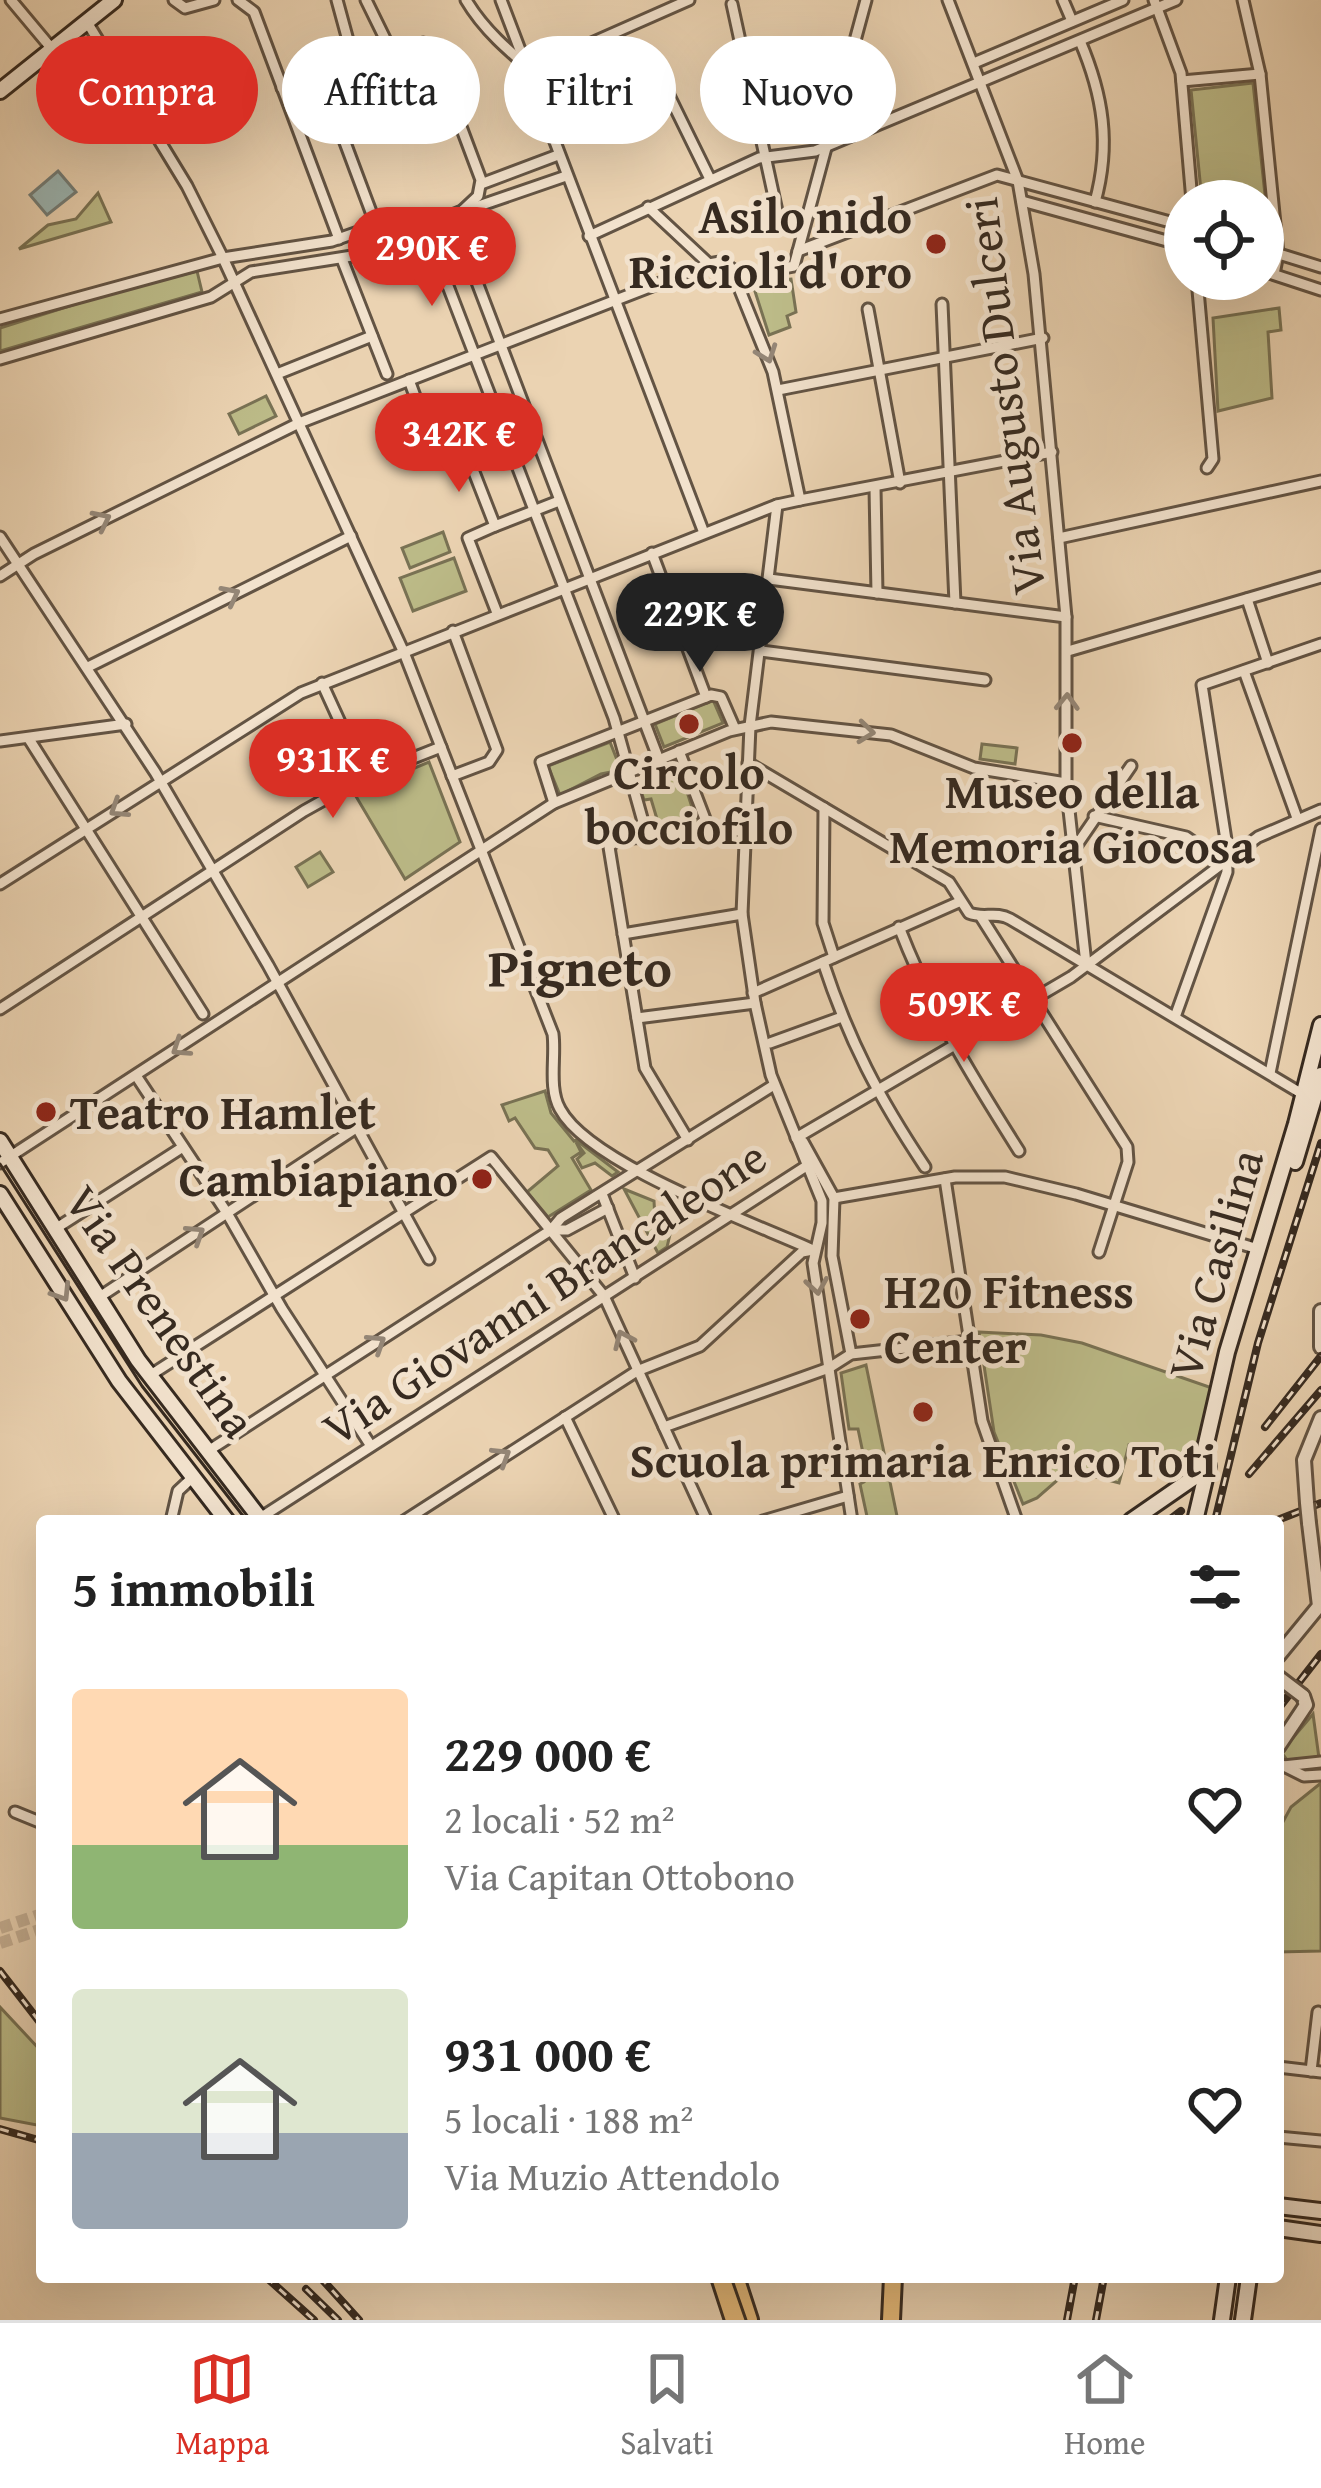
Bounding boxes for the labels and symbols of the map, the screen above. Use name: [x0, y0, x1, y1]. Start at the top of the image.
place label: Asilo nido Riccioli d'oro: [629, 180, 912, 306]
street label: Via Augusto Dulceri: [944, 193, 1063, 599]
pin: 290K €: [334, 207, 530, 309]
marker: Asilo nido Riccioli d'oro: [923, 231, 949, 257]
one-way arrow: [752, 342, 777, 363]
pin: 342K €: [361, 393, 557, 495]
one-way arrow: [90, 512, 112, 535]
pin: 229K €: [602, 573, 798, 675]
one-way arrow: [218, 587, 240, 610]
one-way arrow: [1053, 692, 1079, 711]
marker: Circolo bocciofilo: [676, 711, 702, 737]
pin: 931K €: [235, 719, 431, 821]
one-way arrow: [857, 719, 876, 744]
marker: Museo della Memoria Giocosa: [1059, 730, 1085, 756]
place label: Circolo bocciofilo: [585, 736, 793, 862]
place label: Museo della Memoria Giocosa: [889, 755, 1255, 881]
one-way arrow: [110, 794, 132, 816]
district label: Pigneto: [488, 927, 672, 1006]
pin: 509K €: [866, 963, 1062, 1065]
one-way arrow: [172, 1034, 194, 1056]
place label: Teatro Hamlet: [70, 1076, 376, 1147]
marker: Teatro Hamlet: [33, 1099, 59, 1125]
street label: Via Giovanni Brancaleone: [308, 1121, 780, 1462]
street label: Via Casilina: [1148, 1140, 1281, 1387]
place label: Cambiapiano: [179, 1143, 458, 1214]
marker: Cambiapiano: [469, 1166, 495, 1192]
street label: Via Prenestina: [48, 1170, 275, 1452]
one-way arrow: [182, 1226, 204, 1248]
place label: H2O Fitness Center: [884, 1255, 1134, 1381]
one-way arrow: [803, 1275, 828, 1295]
one-way arrow: [48, 1280, 70, 1302]
marker: H2O Fitness Center: [847, 1306, 873, 1332]
one-way arrow: [614, 1329, 637, 1351]
one-way arrow: [364, 1334, 386, 1357]
marker: Scuola primaria Enrico Toti: [910, 1399, 936, 1425]
place label: Scuola primaria Enrico Toti: [630, 1424, 1216, 1495]
one-way arrow: [488, 1449, 510, 1471]

